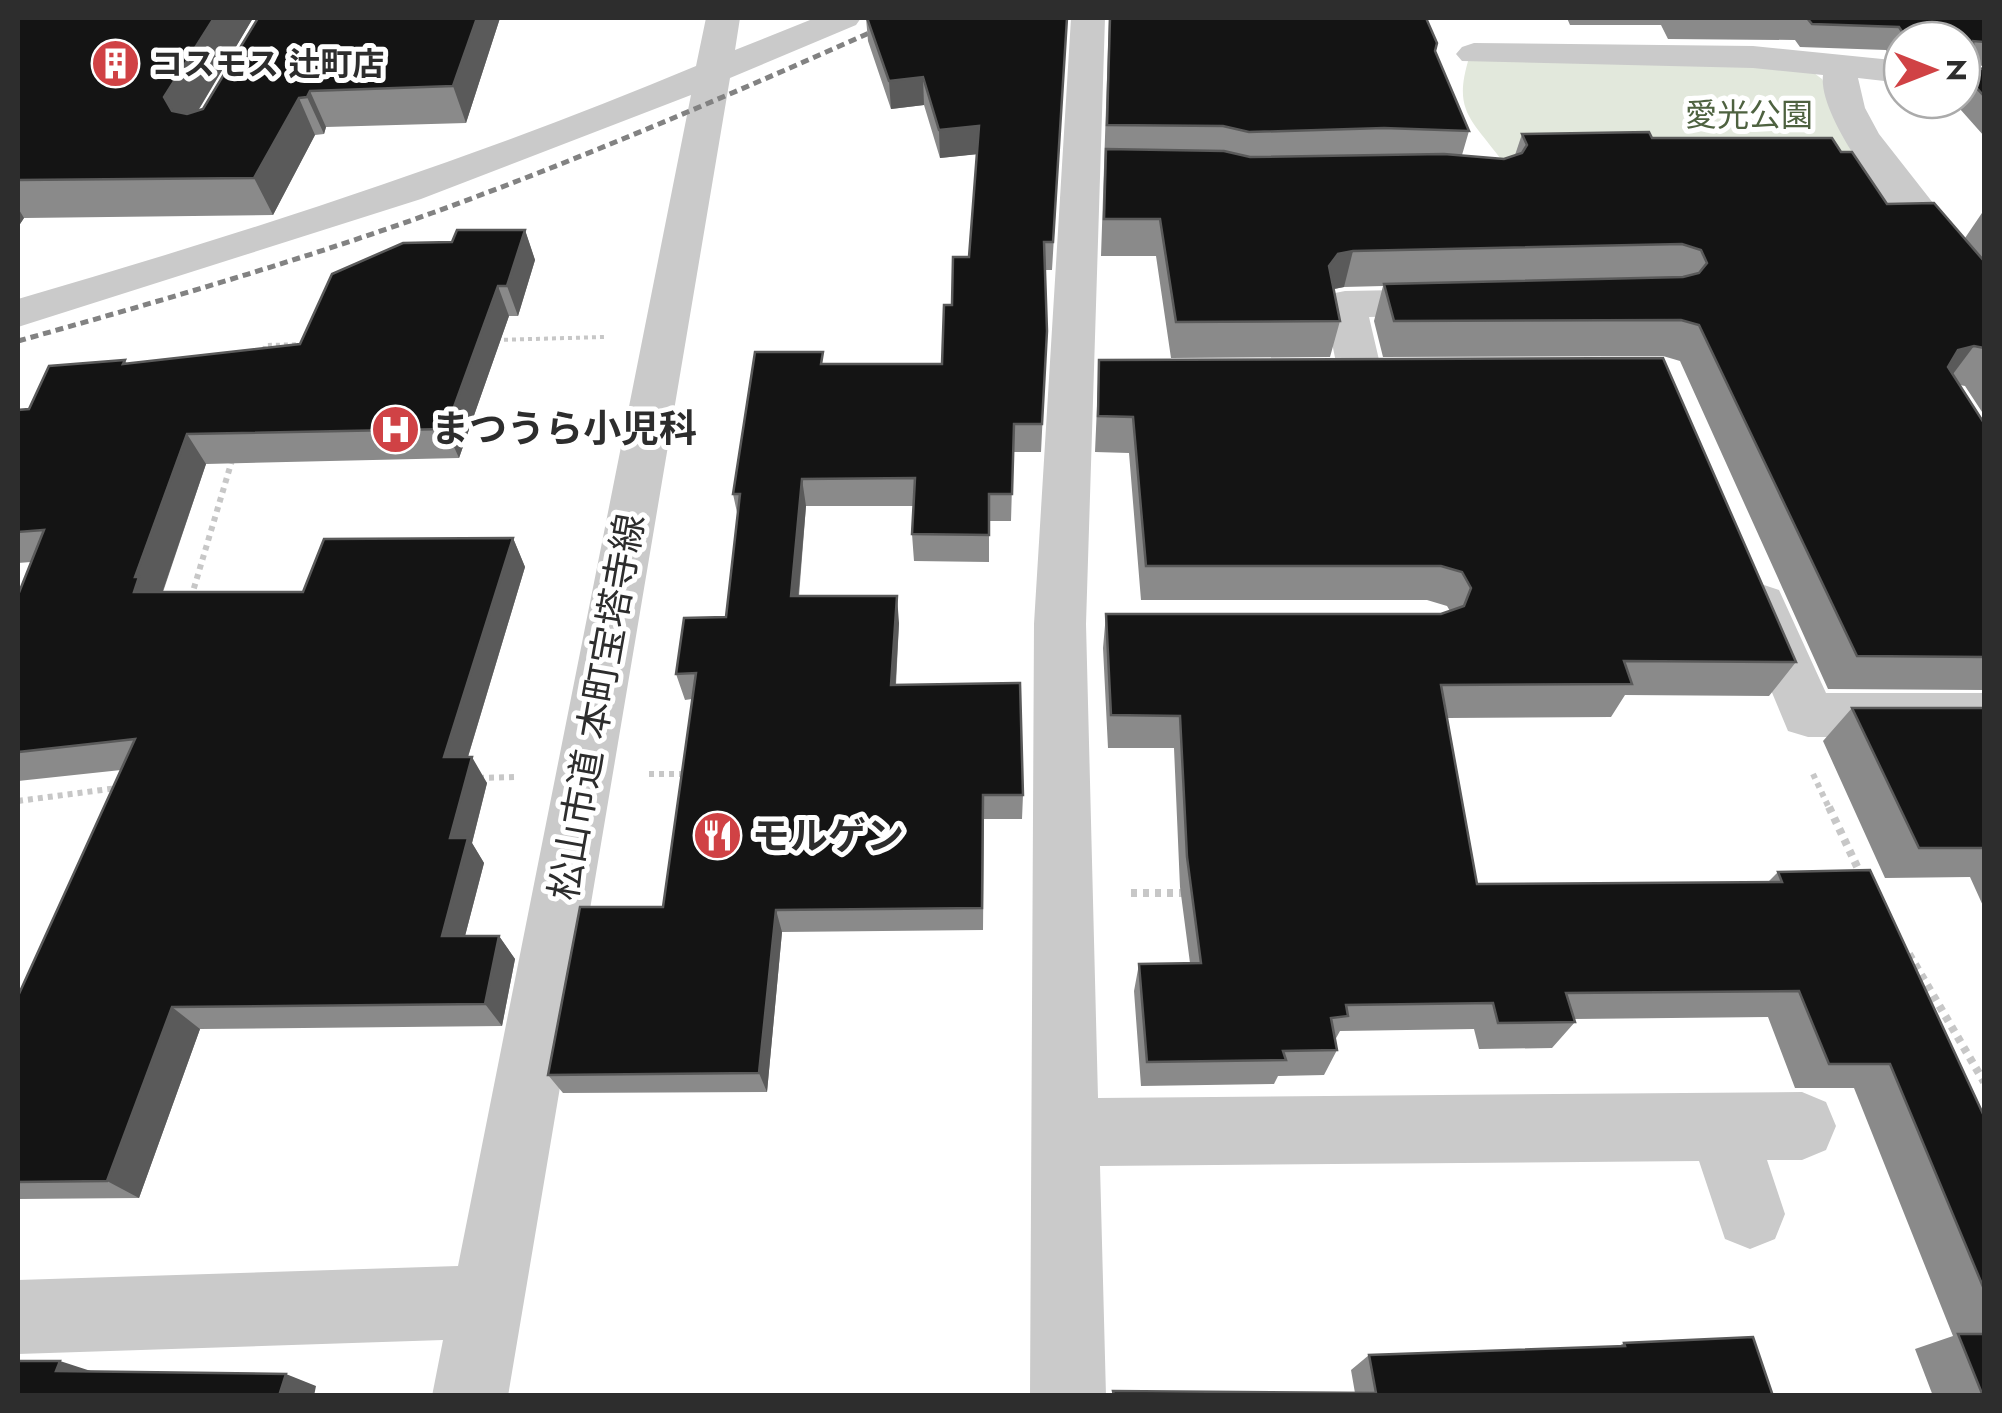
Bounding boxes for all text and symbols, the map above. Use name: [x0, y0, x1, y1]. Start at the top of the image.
north arrow: [1882, 20, 1982, 120]
building icon: コスモス 辻町店: [90, 38, 142, 90]
place label: コスモス 辻町店: [151, 41, 385, 87]
text: N: [1936, 59, 1977, 81]
park label: 愛光公園: [1685, 92, 1813, 138]
place label: まつうら小児科: [431, 401, 697, 456]
hospital icon: まつうら小児科: [370, 403, 422, 455]
street label: 松山市道 本町宝塔寺線: [535, 509, 658, 904]
place label: モルゲン: [752, 808, 904, 863]
restaurant icon: モルゲン: [691, 810, 743, 862]

